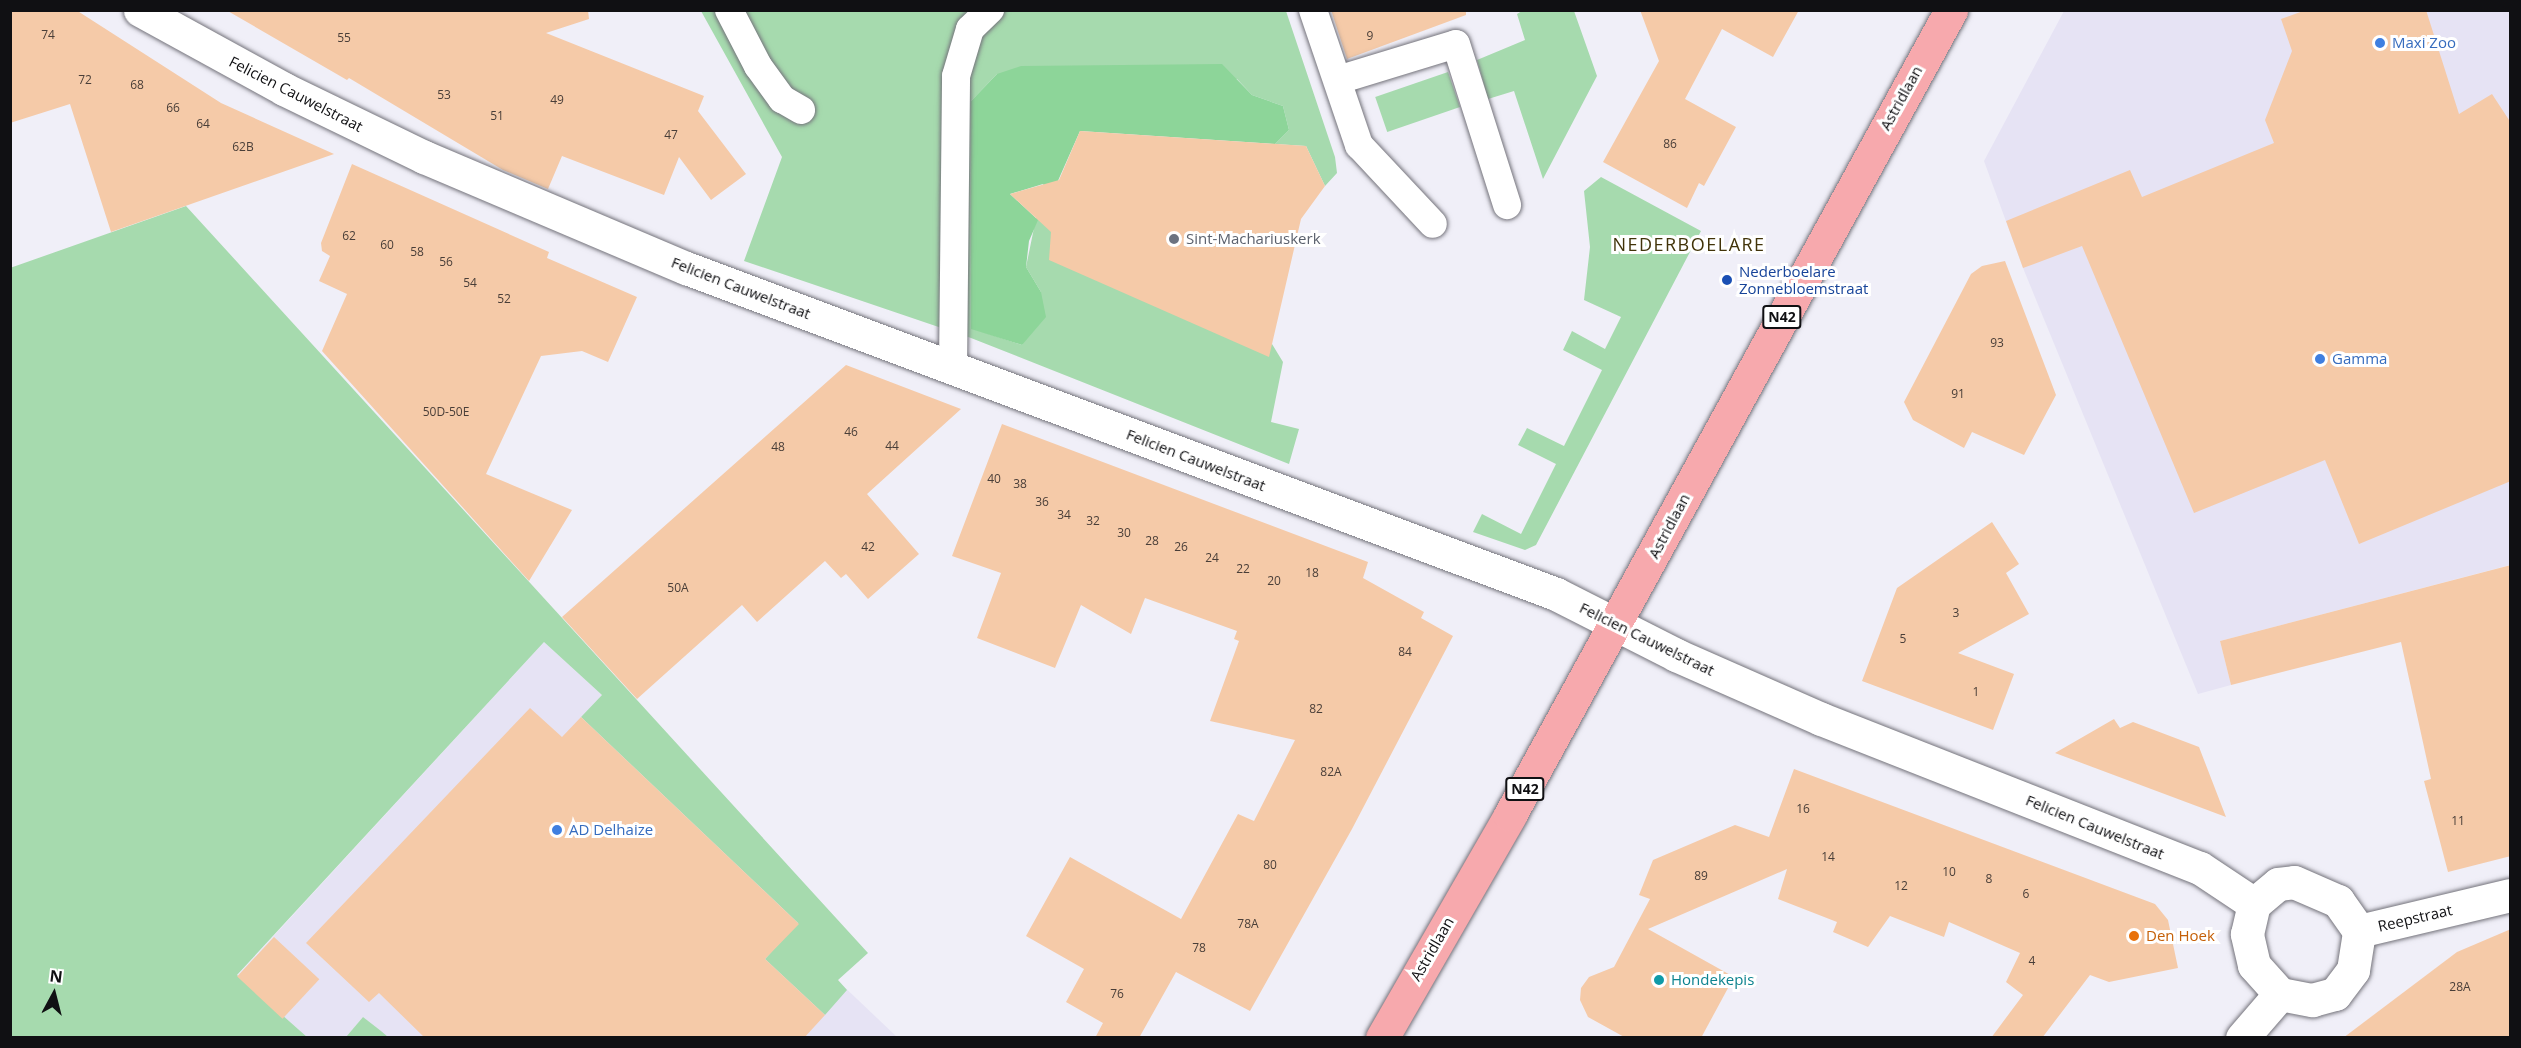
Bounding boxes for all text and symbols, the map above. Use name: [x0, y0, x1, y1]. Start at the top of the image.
house number: 74: [41, 28, 55, 42]
house number: 9: [1367, 29, 1373, 43]
house number: 55: [337, 31, 351, 45]
place label: Maxi Zoo: [2392, 34, 2456, 52]
marker: Maxi Zoo: [2373, 36, 2387, 50]
street label: Felicien Cauwelstraat: [226, 52, 366, 136]
street label: Astridlaan: [1876, 63, 1926, 133]
house number: 72: [78, 73, 92, 87]
house number: 68: [130, 78, 144, 92]
house number: 53: [437, 88, 451, 102]
house number: 49: [550, 93, 564, 107]
house number: 66: [166, 101, 180, 115]
house number: 51: [490, 109, 504, 123]
house number: 64: [196, 117, 210, 131]
house number: 47: [664, 128, 678, 142]
house number: 86: [1663, 137, 1677, 151]
house number: 62B: [232, 140, 254, 154]
house number: 62: [342, 229, 356, 243]
place label: Sint-Machariuskerk: [1186, 230, 1321, 248]
marker: Sint-Machariuskerk: [1167, 232, 1181, 246]
district label: NEDERBOELARE: [1612, 233, 1766, 255]
house number: 60: [380, 238, 394, 252]
house number: 58: [410, 245, 424, 259]
street label: Felicien Cauwelstraat: [669, 253, 813, 323]
house number: 56: [439, 255, 453, 269]
place label: Nederboelare Zonnebloemstraat: [1739, 262, 1868, 297]
marker: Nederboelare Zonnebloemstraat: [1720, 273, 1734, 287]
house number: 54: [463, 276, 477, 290]
house number: 52: [497, 292, 511, 306]
road number: N42: [1761, 306, 1803, 328]
house number: 93: [1990, 336, 2004, 350]
place label: Gamma: [2332, 350, 2387, 368]
marker: Gamma: [2313, 352, 2327, 366]
house number: 91: [1951, 387, 1965, 401]
house number: 50D-50E: [423, 405, 469, 419]
house number: 46: [844, 425, 858, 439]
street label: Felicien Cauwelstraat: [1124, 425, 1268, 495]
house number: 44: [885, 439, 899, 453]
house number: 48: [771, 440, 785, 454]
house number: 40: [987, 472, 1001, 486]
house number: 38: [1013, 477, 1027, 491]
street label: Astridlaan: [1644, 491, 1694, 561]
house number: 36: [1035, 495, 1049, 509]
house number: 34: [1057, 508, 1071, 522]
house number: 32: [1086, 514, 1100, 528]
house number: 30: [1117, 526, 1131, 540]
house number: 28: [1145, 534, 1159, 548]
house number: 42: [861, 540, 875, 554]
house number: 26: [1174, 540, 1188, 554]
house number: 24: [1205, 551, 1219, 565]
house number: 22: [1236, 562, 1250, 576]
house number: 18: [1305, 566, 1319, 580]
house number: 20: [1267, 574, 1281, 588]
house number: 50A: [667, 581, 689, 595]
street label: Felicien Cauwelstraat: [1577, 599, 1717, 679]
house number: 3: [1953, 606, 1959, 620]
house number: 5: [1900, 632, 1906, 646]
house number: 84: [1398, 645, 1412, 659]
house number: 1: [1973, 685, 1979, 699]
house number: 82: [1309, 702, 1323, 716]
house number: 82A: [1320, 765, 1342, 779]
road number: N42: [1504, 778, 1546, 800]
street label: Felicien Cauwelstraat: [2023, 791, 2167, 863]
house number: 16: [1796, 802, 1810, 816]
house number: 11: [2451, 814, 2465, 828]
place label: AD Delhaize: [569, 821, 653, 839]
marker: AD Delhaize: [550, 823, 564, 837]
house number: 14: [1821, 850, 1835, 864]
house number: 80: [1263, 858, 1277, 872]
house number: 10: [1942, 865, 1956, 879]
house number: 89: [1694, 869, 1708, 883]
house number: 8: [1986, 872, 1992, 886]
house number: 12: [1894, 879, 1908, 893]
house number: 6: [2023, 887, 2029, 901]
street label: Reepstraat: [2376, 901, 2454, 935]
street label: Astridlaan: [1407, 914, 1457, 984]
house number: 78A: [1237, 917, 1259, 931]
place label: Den Hoek: [2146, 927, 2215, 945]
marker: Den Hoek: [2127, 929, 2141, 943]
house number: 78: [1192, 941, 1206, 955]
house number: 4: [2029, 954, 2035, 968]
north arrow: [24, 964, 84, 1024]
text: N: [48, 964, 64, 988]
place label: Hondekepis: [1671, 971, 1754, 989]
marker: Hondekepis: [1652, 973, 1666, 987]
house number: 28A: [2449, 980, 2471, 994]
house number: 76: [1110, 987, 1124, 1001]

